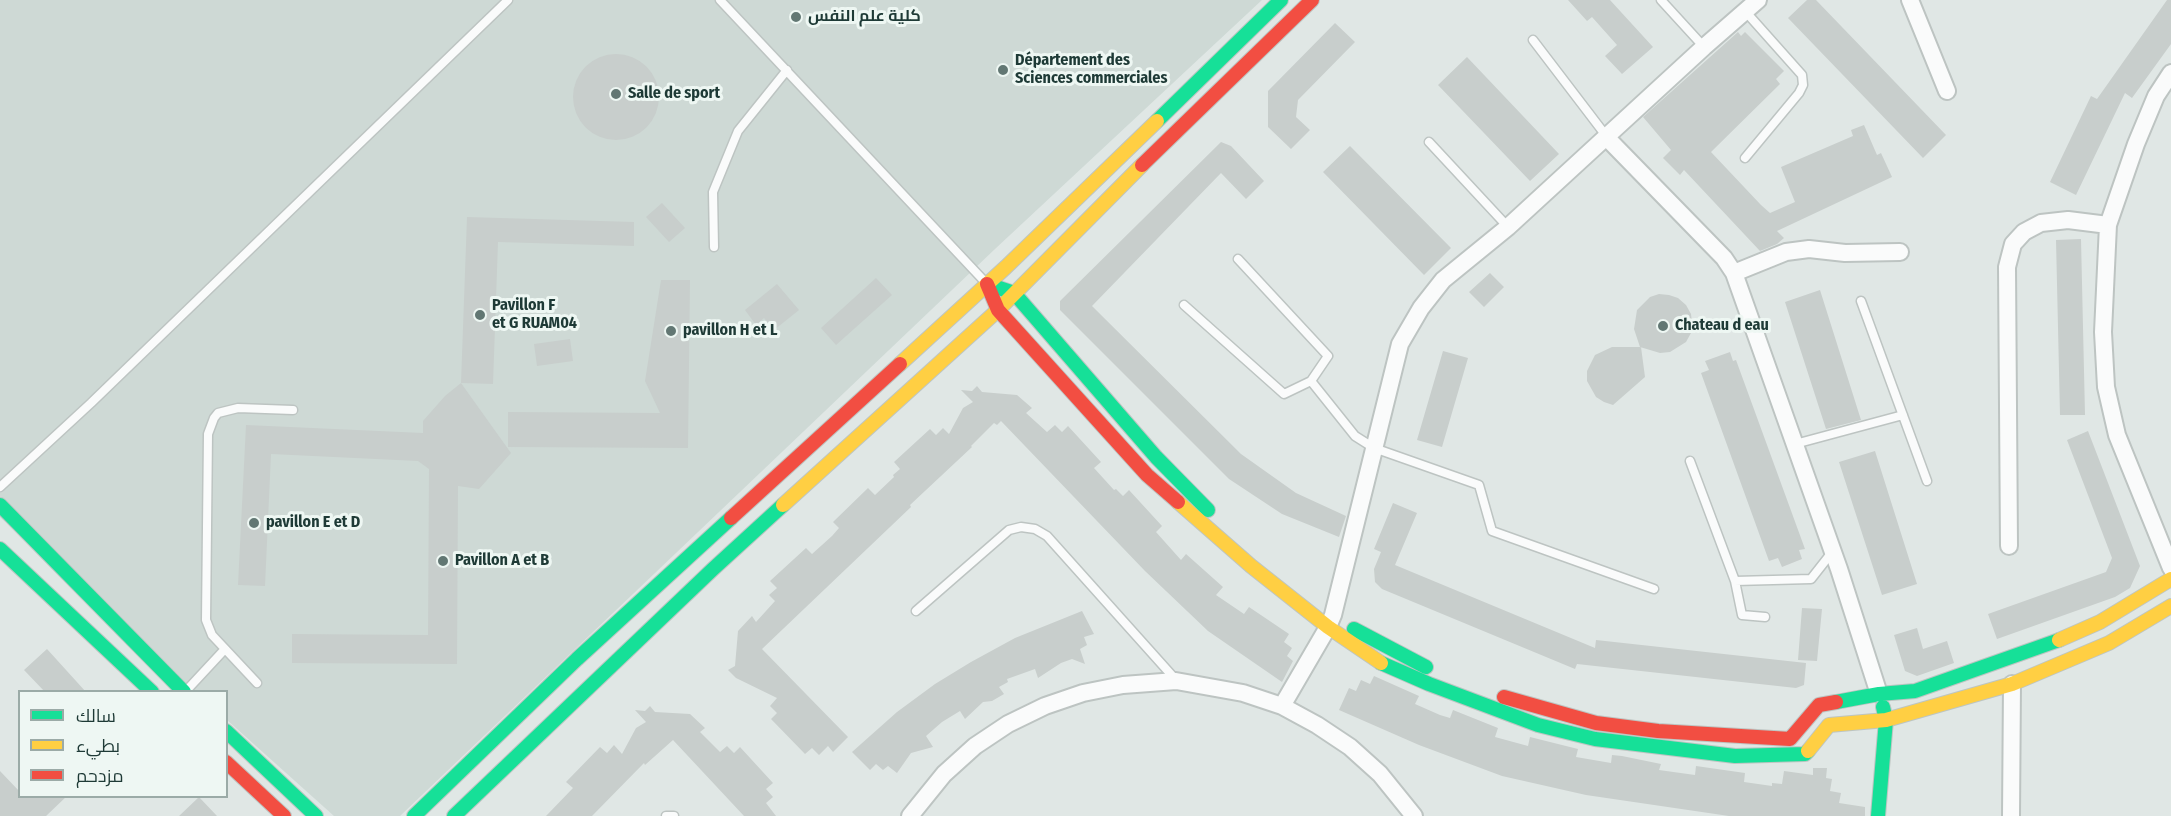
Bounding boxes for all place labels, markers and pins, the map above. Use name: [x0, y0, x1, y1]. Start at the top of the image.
place label: كلية علم النفس: [808, 7, 921, 27]
marker: كلية علم النفس: [789, 10, 803, 24]
place label: Département des Sciences commerciales: [1015, 51, 1167, 89]
marker: Département des Sciences commerciales: [996, 63, 1010, 77]
place label: Salle de sport: [628, 84, 720, 104]
marker: Salle de sport: [609, 87, 623, 101]
place label: Pavillon F et G RUAM04: [492, 296, 577, 334]
marker: Pavillon F et G RUAM04: [473, 308, 487, 322]
place label: Chateau d eau: [1675, 316, 1769, 336]
marker: Chateau d eau: [1656, 319, 1670, 333]
place label: pavillon H et L: [683, 321, 777, 341]
marker: pavillon H et L: [664, 324, 678, 338]
place label: pavillon E et D: [266, 513, 360, 533]
marker: pavillon E et D: [247, 516, 261, 530]
place label: Pavillon A et B: [455, 551, 549, 571]
marker: Pavillon A et B: [436, 554, 450, 568]

